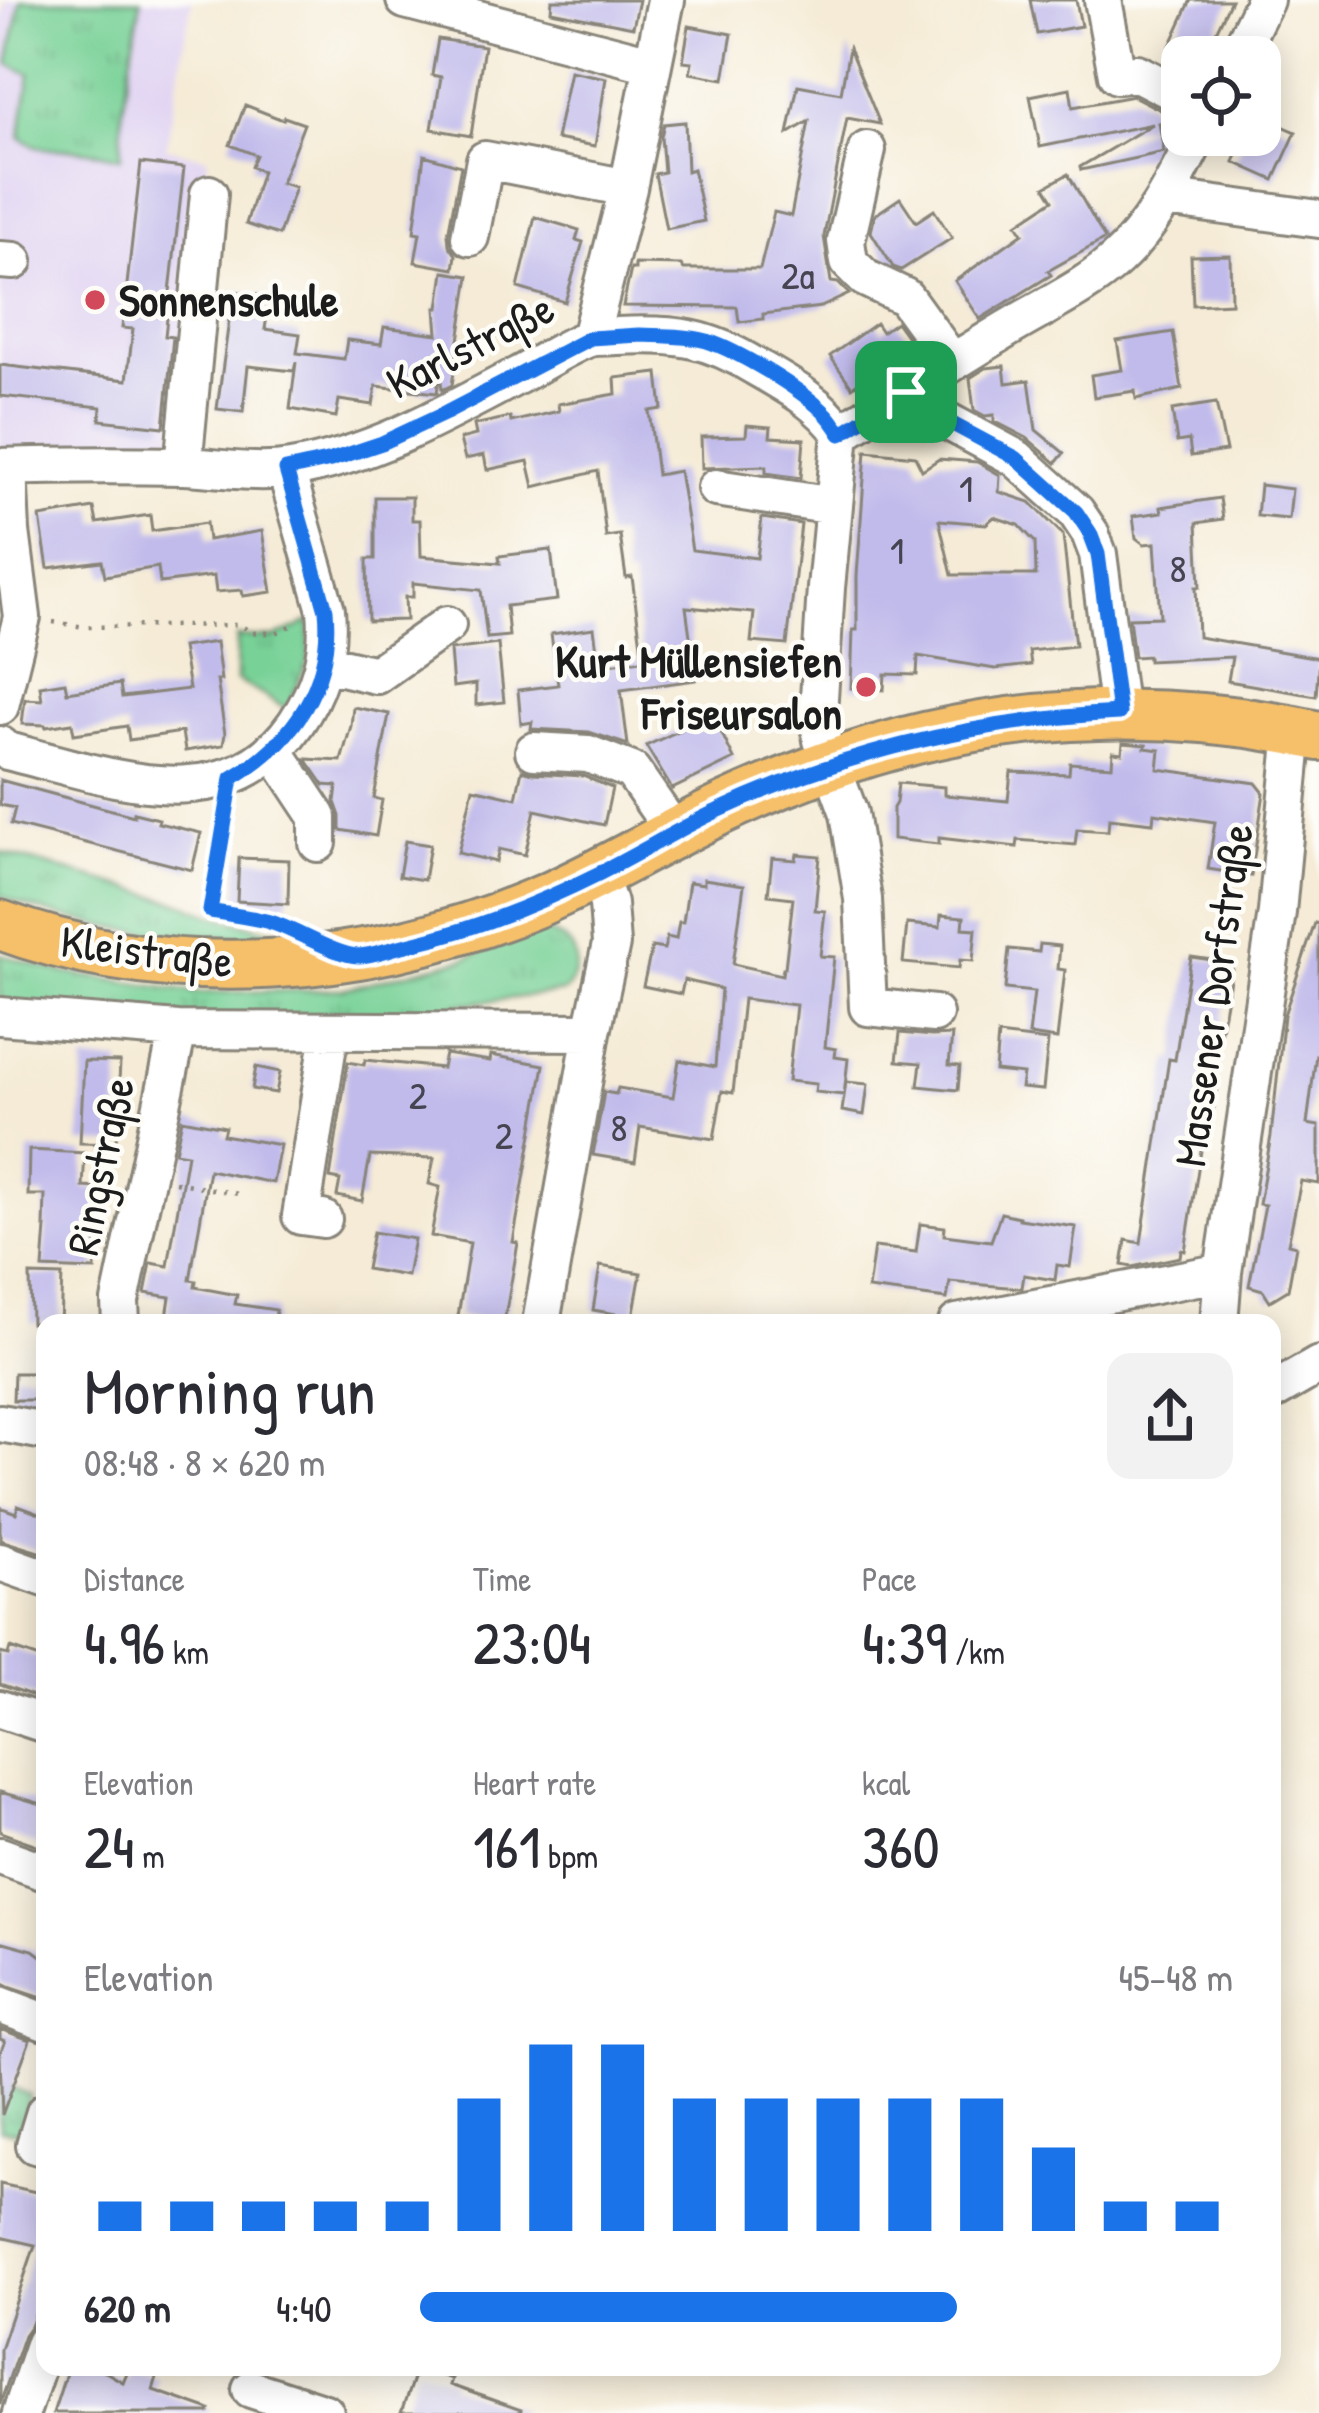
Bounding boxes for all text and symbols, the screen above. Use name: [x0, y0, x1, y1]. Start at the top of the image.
map controls: [1161, 36, 1281, 156]
button: locate: [1161, 36, 1281, 156]
house number: 2a: [781, 248, 815, 301]
place label: Sonnenschule: [119, 269, 338, 330]
street label: Karlstraße: [376, 276, 564, 413]
marker: Sonnenschule: [82, 287, 108, 313]
pin: [855, 341, 957, 443]
icon: arrive: [873, 359, 939, 425]
house number: 1: [959, 461, 973, 514]
house number: 1: [890, 523, 904, 576]
house number: 8: [1170, 541, 1186, 594]
place label: Kurt Müllensiefen Friseursalon: [555, 630, 842, 743]
marker: Kurt Müllensiefen Friseursalon: [853, 674, 879, 700]
street label: Massener Dorfstraße: [1158, 820, 1267, 1170]
street label: Kleistraße: [57, 910, 237, 991]
house number: 2: [409, 1068, 427, 1121]
street label: Ringstraße: [51, 1071, 148, 1260]
house number: 8: [611, 1100, 627, 1153]
house number: 2: [495, 1108, 513, 1161]
text: Morning run: [84, 1345, 376, 1435]
button: share: [1107, 1353, 1233, 1479]
text: 08:48 · 8 × 620 m: [84, 1435, 325, 1488]
text: Distance: [84, 1557, 185, 1601]
text: Time: [473, 1557, 531, 1601]
text: Pace: [862, 1557, 917, 1601]
text: 4.96: [84, 1601, 165, 1683]
text: 23:04: [473, 1601, 591, 1683]
text: 4:39: [862, 1601, 947, 1683]
text: km: [165, 1630, 209, 1674]
text: /km: [947, 1630, 1005, 1674]
text: Elevation: [84, 1761, 194, 1805]
text: Heart rate: [473, 1761, 596, 1805]
text: kcal: [862, 1761, 910, 1805]
text: 24: [84, 1805, 135, 1887]
text: 161: [473, 1805, 541, 1887]
text: 360: [862, 1805, 940, 1887]
text: m: [135, 1834, 165, 1878]
text: bpm: [541, 1834, 598, 1878]
text: Elevation: [84, 1950, 214, 2003]
text: 45–48 m: [1118, 1950, 1233, 2003]
text: 620 m: [84, 2281, 171, 2334]
text: 4:40: [276, 2281, 332, 2334]

